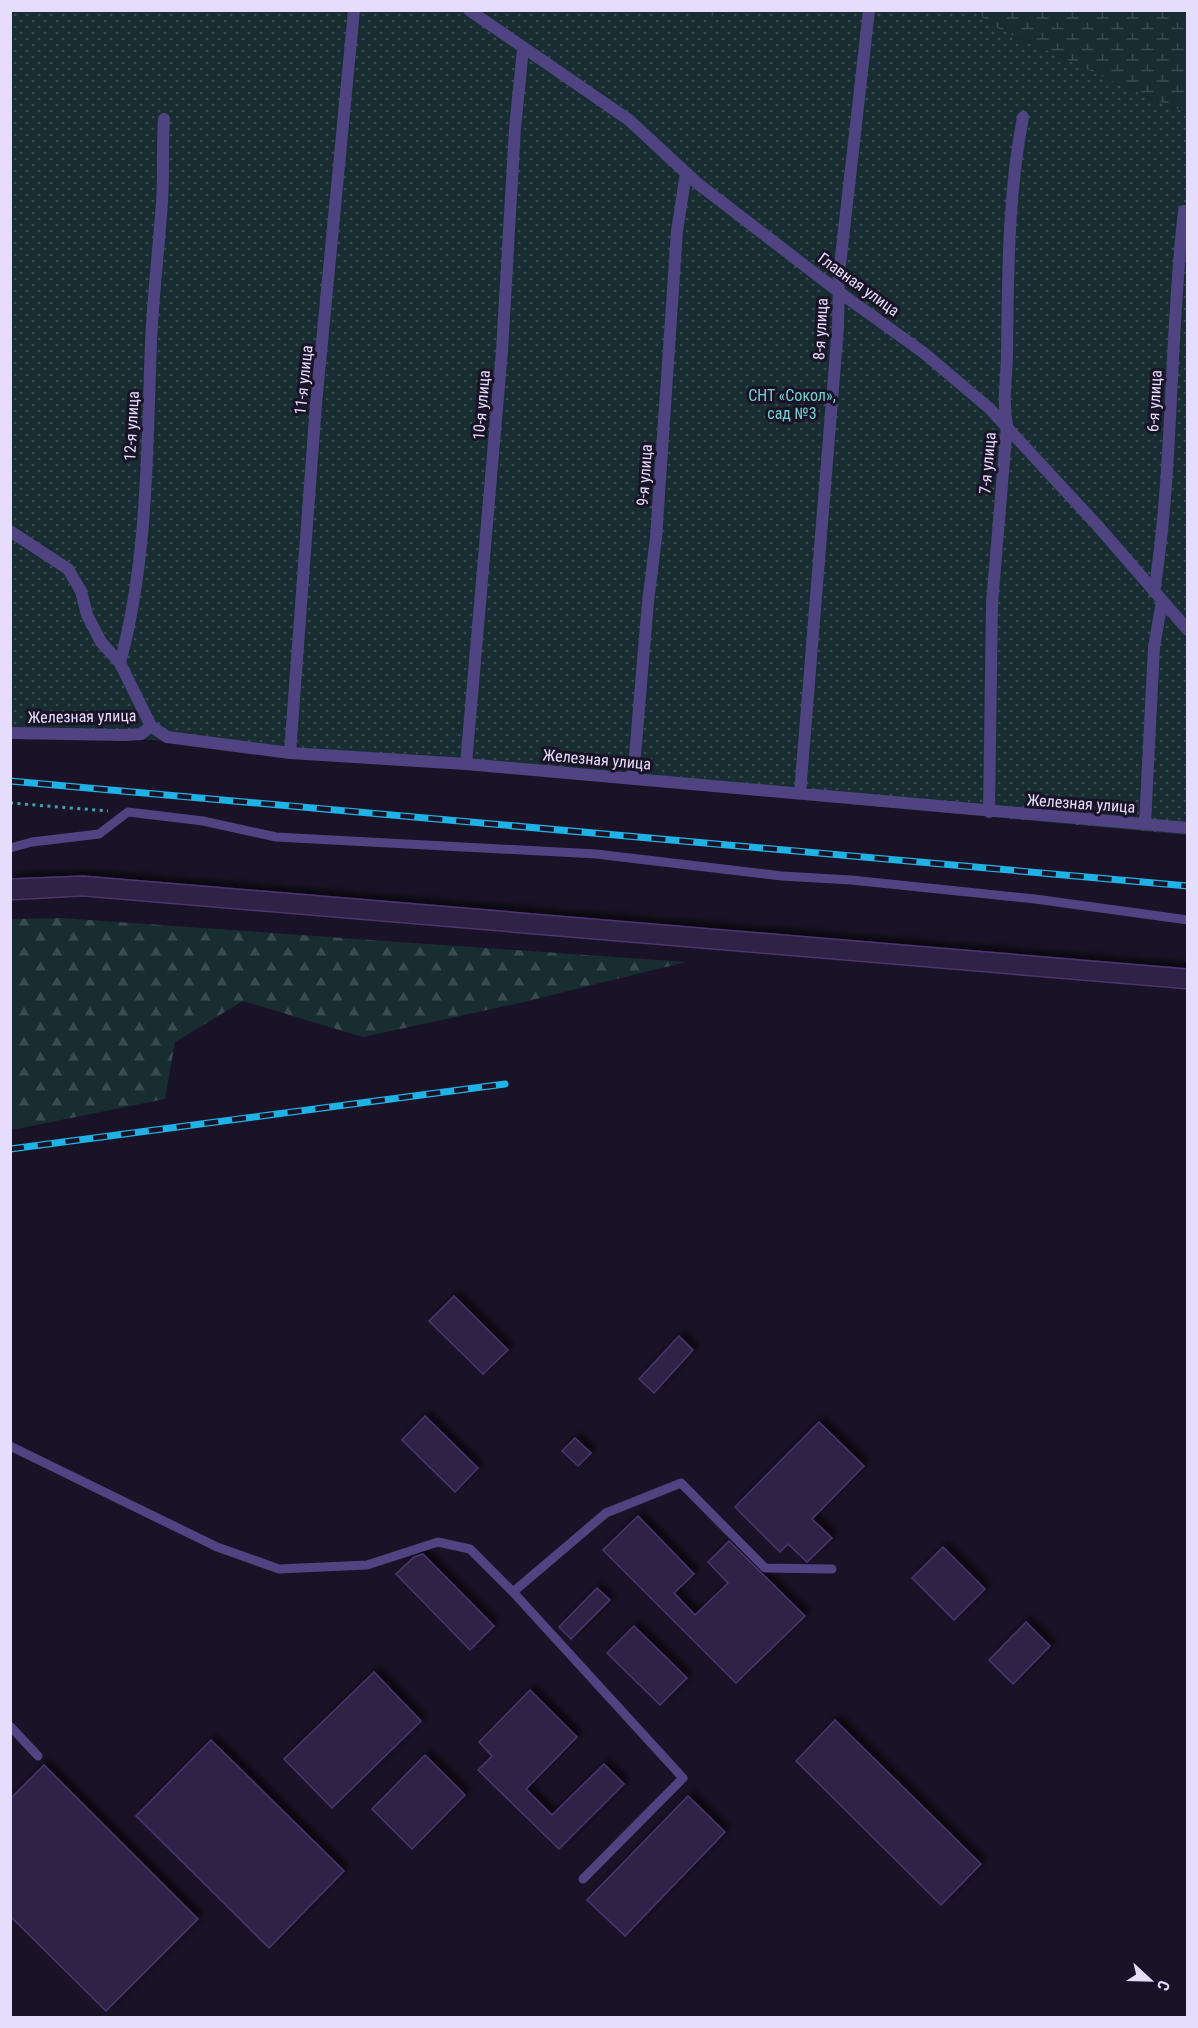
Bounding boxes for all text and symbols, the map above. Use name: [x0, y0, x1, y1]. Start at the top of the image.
street label: Главная улица: [814, 249, 903, 320]
street label: 8-я улица: [809, 298, 832, 360]
street label: 11-я улица: [290, 344, 317, 416]
street label: 10-я улица: [469, 369, 494, 441]
street label: 6-я улица: [1143, 370, 1166, 432]
park label: СНТ «Сокол», сад №3: [748, 386, 836, 423]
street label: 12-я улица: [120, 391, 143, 461]
street label: 7-я улица: [975, 431, 1000, 495]
street label: 9-я улица: [633, 443, 656, 507]
street label: Железная улица: [28, 706, 137, 727]
street label: Железная улица: [542, 745, 652, 774]
street label: Железная улица: [1026, 790, 1136, 817]
north arrow: [1120, 1950, 1180, 2010]
text: С: [1153, 1978, 1174, 1993]

